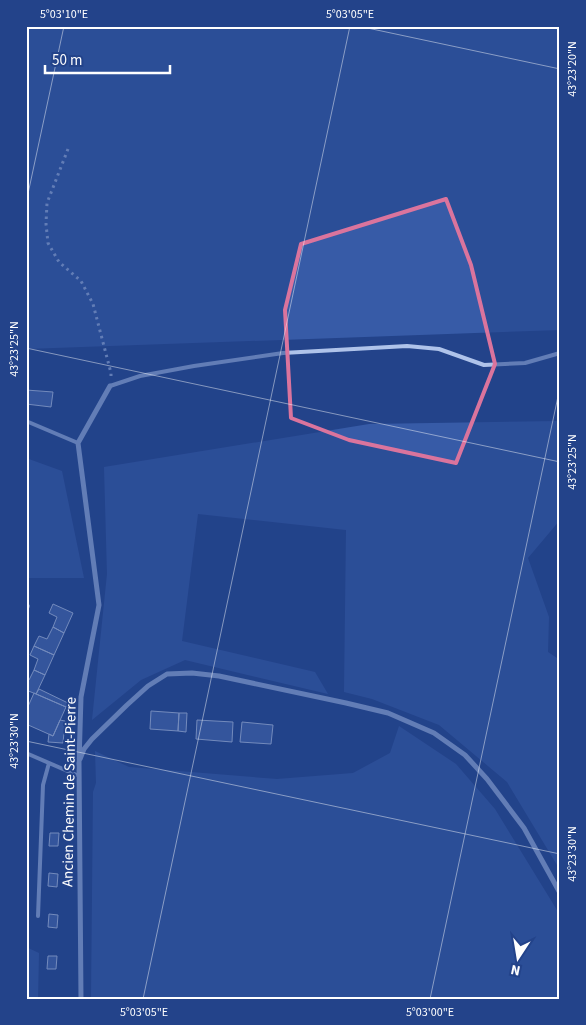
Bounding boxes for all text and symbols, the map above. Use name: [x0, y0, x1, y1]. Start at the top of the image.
text: 5°03'10"E: [40, 6, 88, 23]
text: 5°03'05"E: [326, 6, 374, 23]
text: 43°23'20"N: [564, 41, 581, 97]
scale bar: [45, 42, 170, 74]
text: 50 m: [52, 50, 82, 71]
text: 43°23'25"N: [6, 321, 23, 377]
text: 43°23'25"N: [564, 434, 581, 490]
street label: Ancien Chemin de Saint-Pierre: [57, 697, 82, 887]
text: 43°23'30"N: [6, 713, 23, 769]
text: 43°23'30"N: [564, 826, 581, 882]
north arrow: [494, 932, 544, 982]
text: N: [509, 959, 522, 980]
text: 5°03'05"E: [120, 1004, 168, 1021]
text: 5°03'00"E: [406, 1004, 454, 1021]

